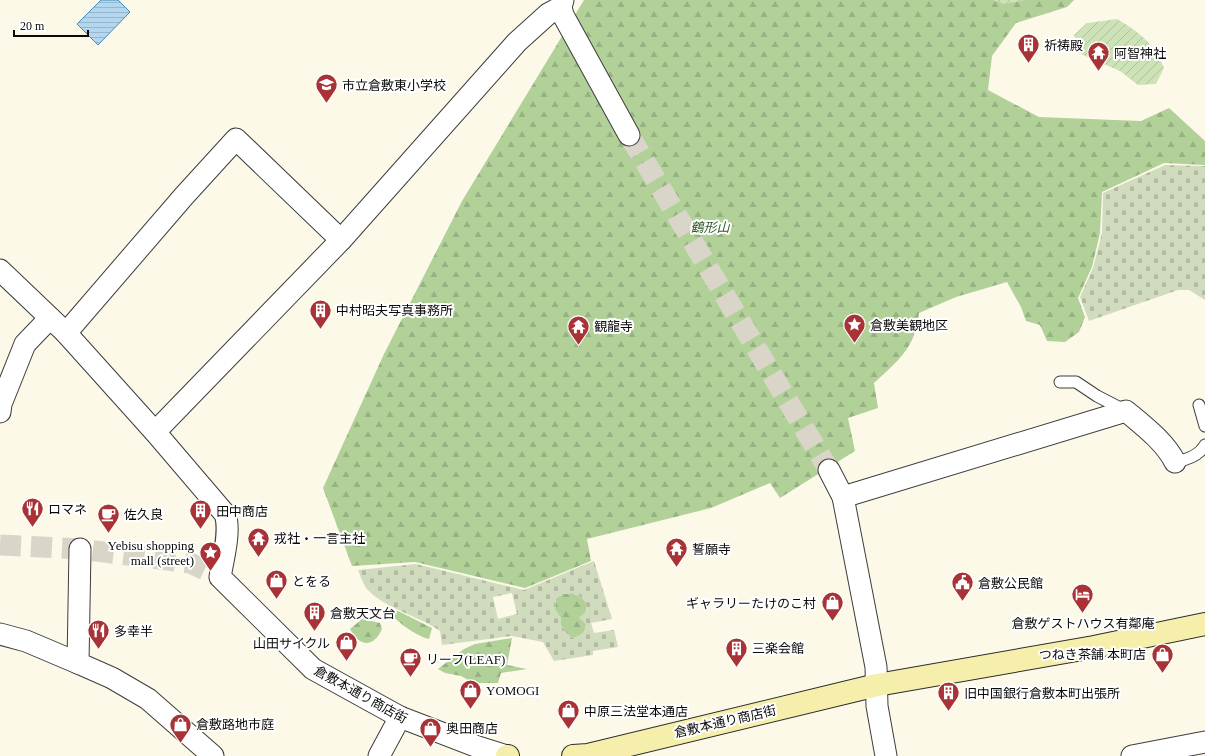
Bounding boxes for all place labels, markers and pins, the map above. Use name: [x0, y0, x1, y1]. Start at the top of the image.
building icon: 祈祷殿: [1015, 32, 1041, 65]
place label: 祈祷殿: [1044, 38, 1083, 53]
temple icon: 阿智神社: [1086, 40, 1112, 73]
place label: 阿智神社: [1114, 46, 1166, 61]
school or university icon: 市立倉敷東小学校: [313, 72, 339, 105]
place label: 市立倉敷東小学校: [342, 78, 446, 93]
building icon: 中村昭夫写真事務所: [307, 297, 333, 330]
place label: 中村昭夫写真事務所: [336, 303, 453, 318]
place icon: 倉敷美観地区: [842, 312, 868, 345]
temple icon: 観龍寺: [566, 313, 592, 346]
place label: 倉敷美観地区: [870, 318, 948, 333]
place label: 観龍寺: [594, 319, 633, 334]
restaurant icon: ロマネ: [19, 496, 45, 529]
building icon: 田中商店: [188, 498, 214, 531]
cafe icon: 佐久良: [95, 501, 121, 534]
place label: ロマネ: [48, 502, 87, 517]
place label: 田中商店: [216, 504, 268, 519]
place label: 佐久良: [124, 507, 163, 522]
temple icon: 戎社・一言主社: [246, 525, 272, 558]
place label: 戎社・一言主社: [274, 531, 365, 546]
temple icon: 誓願寺: [663, 536, 689, 569]
place label: Yebisu shopping mall (street): [108, 538, 194, 568]
place icon: Yebisu shopping mall (street): [197, 539, 223, 572]
place label: 誓願寺: [692, 542, 731, 557]
shop icon: とをる: [263, 568, 289, 601]
public building icon: 倉敷公民館: [950, 570, 976, 603]
place label: とをる: [292, 574, 331, 589]
place label: 倉敷公民館: [978, 576, 1043, 591]
hotel icon: 倉敷ゲストハウス有鄰庵: [1070, 582, 1096, 615]
shop icon: ギャラリーたけのこ村: [819, 590, 845, 623]
place label: ギャラリーたけのこ村: [686, 596, 816, 611]
building icon: 倉敷天文台: [301, 600, 327, 633]
place label: 倉敷天文台: [330, 606, 395, 621]
place label: 倉敷ゲストハウス有鄰庵: [1011, 616, 1155, 631]
restaurant icon: 多幸半: [86, 618, 112, 651]
place label: 多幸半: [114, 624, 153, 639]
shop icon: 山田サイクル: [333, 630, 359, 663]
building icon: 三楽会館: [724, 635, 750, 668]
place label: 山田サイクル: [253, 636, 330, 651]
place label: 三楽会館: [752, 641, 804, 656]
shop icon: つねき茶舗 本町店: [1149, 641, 1175, 674]
cafe icon: リーフ(LEAF): [397, 646, 423, 679]
place label: つねき茶舗 本町店: [1039, 647, 1146, 662]
place label: リーフ(LEAF): [426, 652, 505, 667]
shop icon: YOMOGI: [458, 677, 484, 710]
building icon: 旧中国銀行倉敷本町出張所: [935, 680, 961, 713]
place label: YOMOGI: [486, 683, 539, 698]
place label: 旧中国銀行倉敷本町出張所: [964, 686, 1120, 701]
shop icon: 中原三法堂本通店: [556, 698, 582, 731]
place label: 中原三法堂本通店: [584, 704, 688, 719]
shop icon: 倉敷路地市庭: [168, 711, 194, 744]
shop icon: 奥田商店: [418, 715, 444, 748]
place label: 倉敷路地市庭: [196, 717, 274, 732]
place label: 奥田商店: [446, 721, 498, 736]

